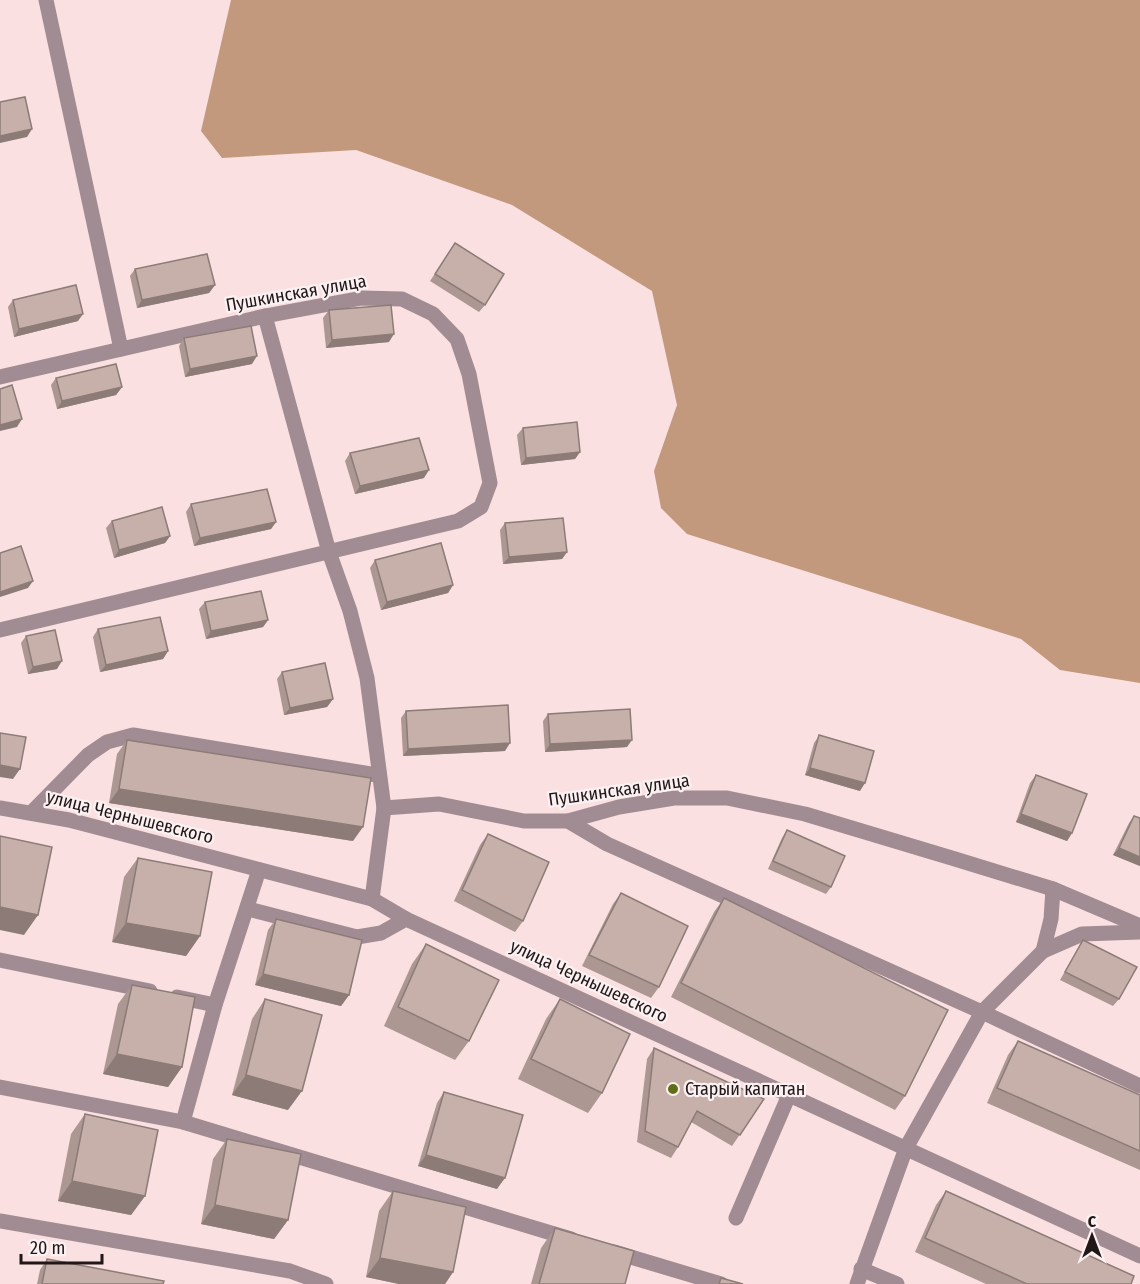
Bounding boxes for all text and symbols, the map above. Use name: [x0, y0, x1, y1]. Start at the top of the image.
street label: Пушкинская улица: [224, 270, 368, 316]
street label: Пушкинская улица: [547, 769, 691, 811]
street label: улица Чернышевского: [44, 786, 216, 848]
street label: улица Чернышевского: [507, 935, 671, 1027]
place label: Старый капитан: [685, 1078, 805, 1100]
marker: Старый капитан: [666, 1082, 680, 1096]
north arrow: [1062, 1206, 1122, 1266]
text: С: [1088, 1212, 1097, 1231]
scale bar: [21, 1227, 102, 1265]
text: 20 m: [30, 1237, 65, 1259]

